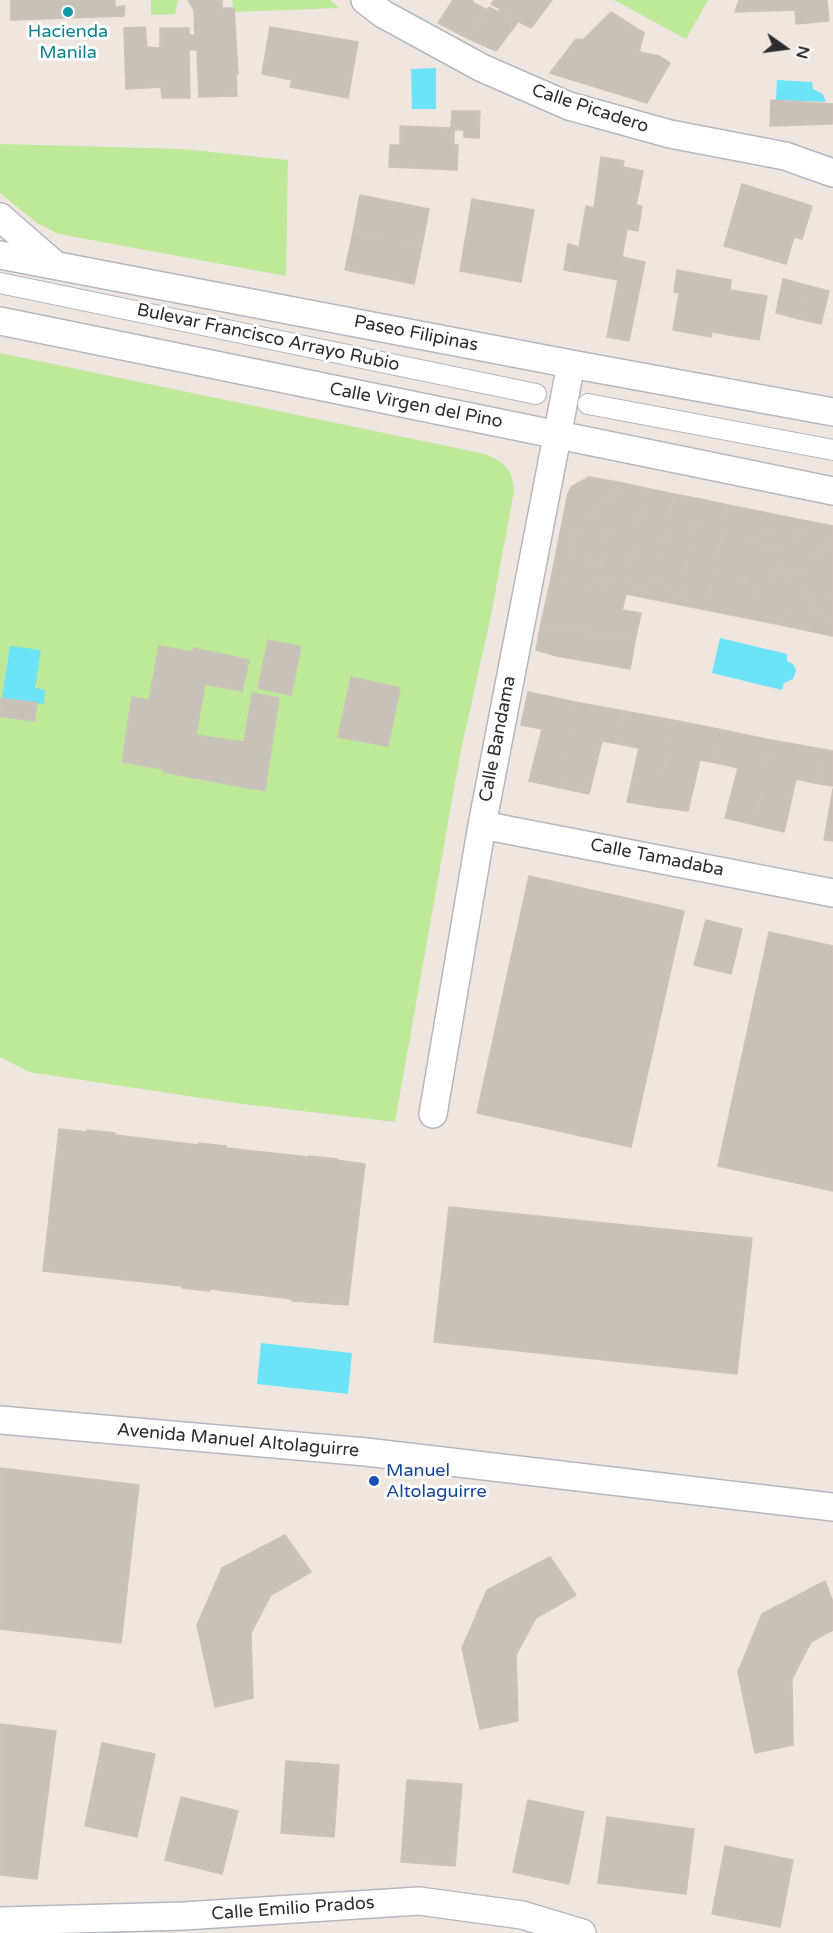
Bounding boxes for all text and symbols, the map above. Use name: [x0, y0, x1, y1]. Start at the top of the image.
marker: Hacienda Manila: [61, 5, 75, 19]
north arrow: [755, 18, 815, 78]
place label: Hacienda Manila: [28, 21, 108, 63]
text: N: [791, 44, 814, 61]
street label: Calle Picadero: [529, 80, 651, 138]
street label: Bulevar Francisco Arrayo Rubio: [135, 300, 401, 376]
street label: Paseo Filipinas: [352, 311, 480, 357]
street label: Calle Virgen del Pino: [328, 379, 504, 433]
street label: Calle Bandama: [475, 674, 521, 804]
street label: Calle Tamadaba: [588, 834, 726, 882]
street label: Avenida Manuel Altolaguirre: [116, 1420, 360, 1462]
place label: Manuel Altolaguirre: [386, 1460, 487, 1502]
marker: Manuel Altolaguirre: [367, 1474, 381, 1488]
street label: Calle Emilio Prados: [211, 1893, 375, 1925]

